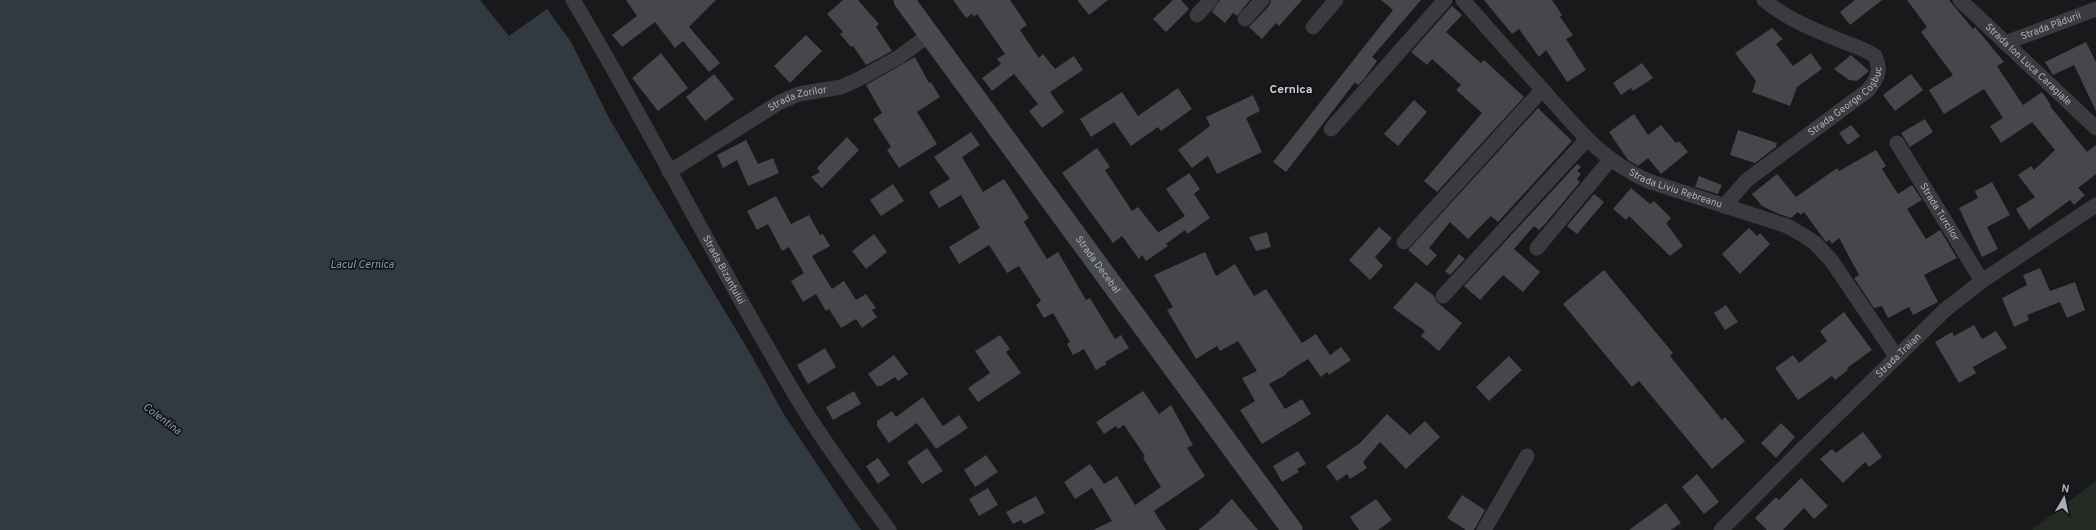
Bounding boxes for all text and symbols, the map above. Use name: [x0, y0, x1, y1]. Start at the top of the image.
street label: Strada Pădurii: [2019, 9, 2083, 43]
street label: Strada Ion Luca Caragiale: [1982, 21, 2074, 108]
street label: Strada George Coșbuc: [1805, 66, 1885, 139]
district label: Cernica: [1270, 82, 1312, 98]
street label: Strada Zorilor: [765, 83, 828, 115]
street label: Strada Liviu Rebreanu: [1626, 166, 1724, 211]
street label: Strada Turcilor: [1917, 181, 1962, 243]
street label: Strada Bizanțului: [699, 233, 748, 306]
street label: Strada Decebal: [1072, 233, 1123, 296]
water label: Lacul Cernica: [330, 258, 394, 272]
street label: Strada Traian: [1873, 330, 1924, 380]
water label: Colentina: [140, 400, 184, 438]
north arrow: [2044, 478, 2084, 518]
text: N: [2060, 482, 2070, 497]

